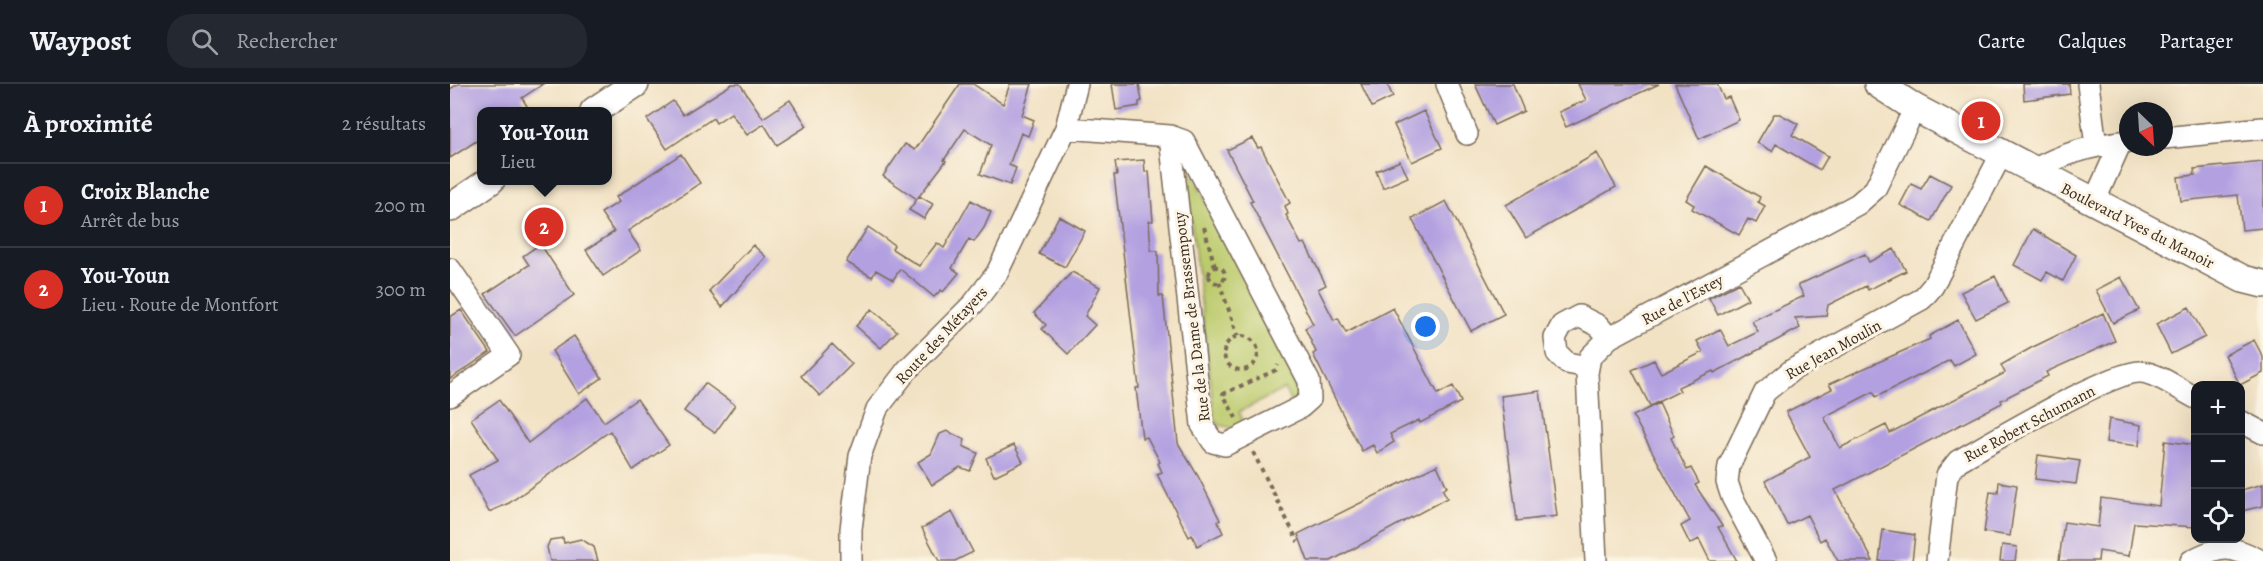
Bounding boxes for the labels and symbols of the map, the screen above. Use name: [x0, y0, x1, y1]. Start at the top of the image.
pin: 1: [1962, 99, 2000, 144]
north arrow: [2119, 102, 2173, 156]
street label: Boulevard Yves du Manoir: [2057, 178, 2218, 274]
pin: 2: [524, 204, 563, 250]
street label: Rue de la Dame de Brassempouy: [1168, 210, 1216, 423]
street label: Rue de l'Estey: [1638, 269, 1728, 331]
street label: Route des Métayers: [891, 282, 993, 389]
your location: [1411, 312, 1440, 341]
street label: Rue Jean Moulin: [1782, 314, 1886, 385]
street label: Rue Robert Schumann: [1960, 380, 2099, 468]

